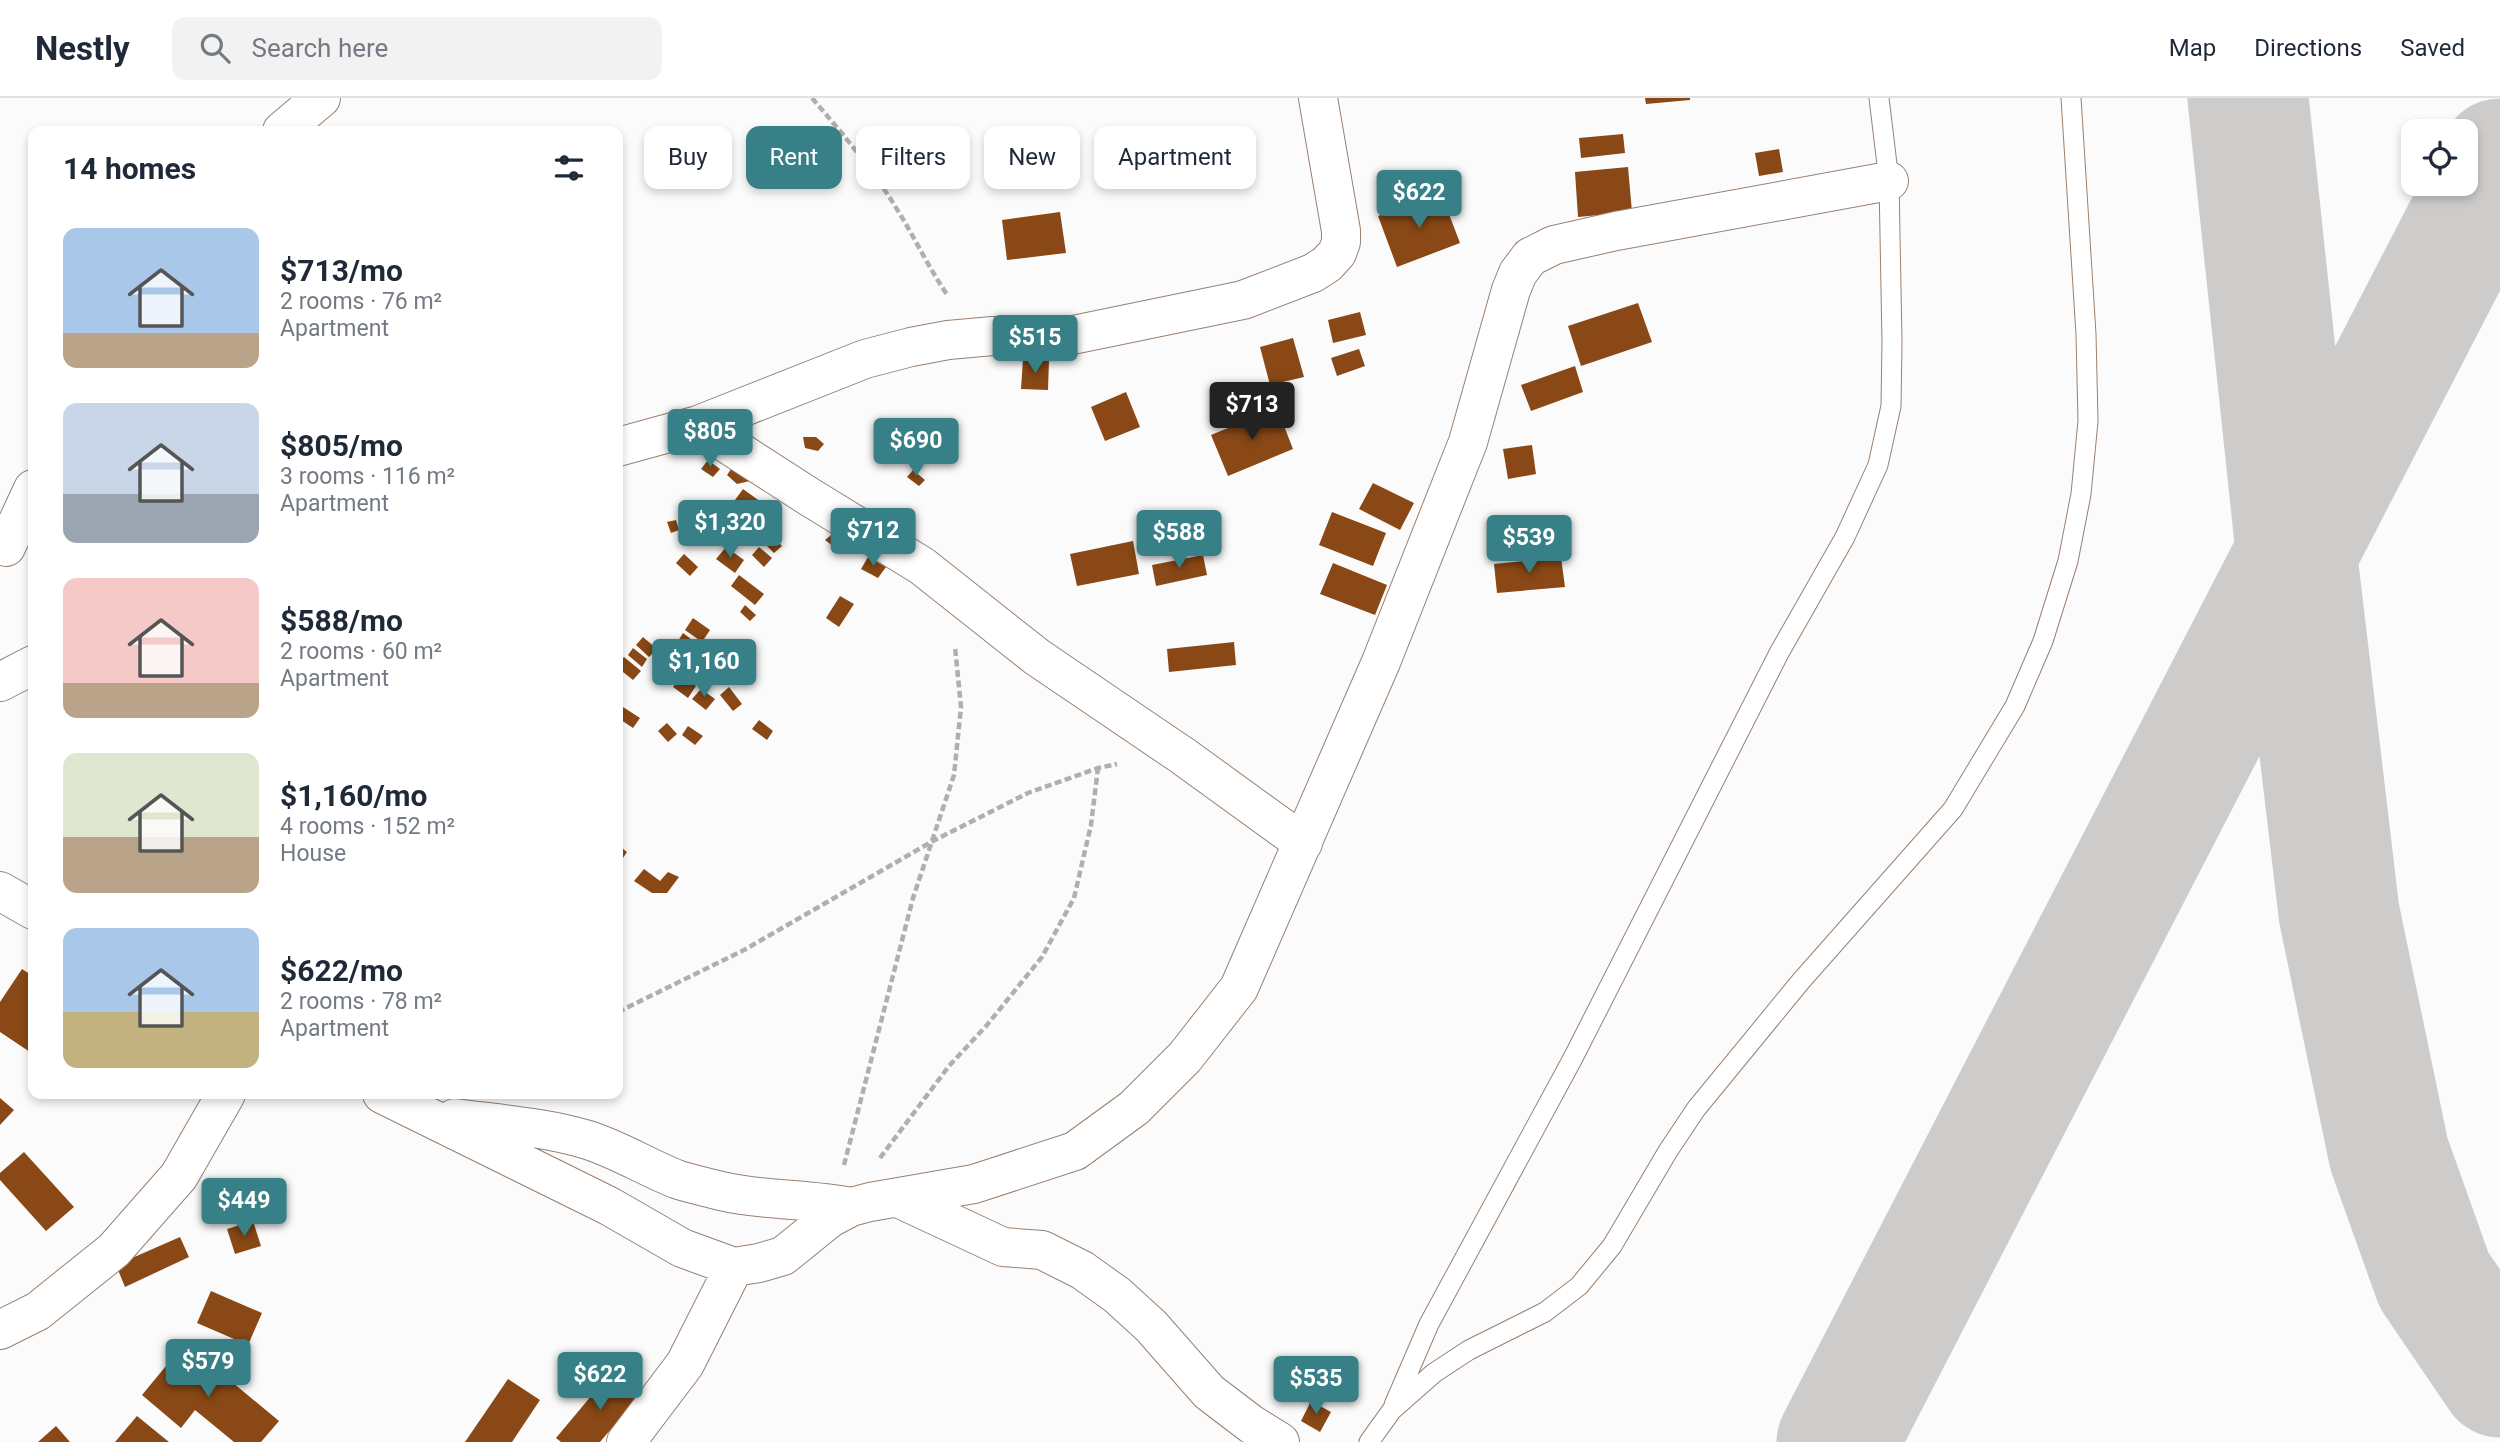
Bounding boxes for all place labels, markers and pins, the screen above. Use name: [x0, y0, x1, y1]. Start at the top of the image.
pin: $622: [1378, 170, 1460, 230]
pin: $515: [994, 316, 1076, 375]
pin: $713: [1211, 382, 1293, 442]
pin: $805: [669, 410, 751, 469]
pin: $690: [875, 418, 957, 478]
pin: $1,320: [673, 500, 787, 560]
pin: $712: [832, 508, 914, 568]
pin: $588: [1138, 510, 1220, 570]
pin: $539: [1488, 516, 1570, 575]
pin: $1,160: [647, 640, 761, 699]
pin: $449: [203, 1178, 285, 1238]
pin: $579: [167, 1340, 249, 1399]
pin: $622: [559, 1352, 641, 1412]
pin: $535: [1275, 1356, 1357, 1416]

